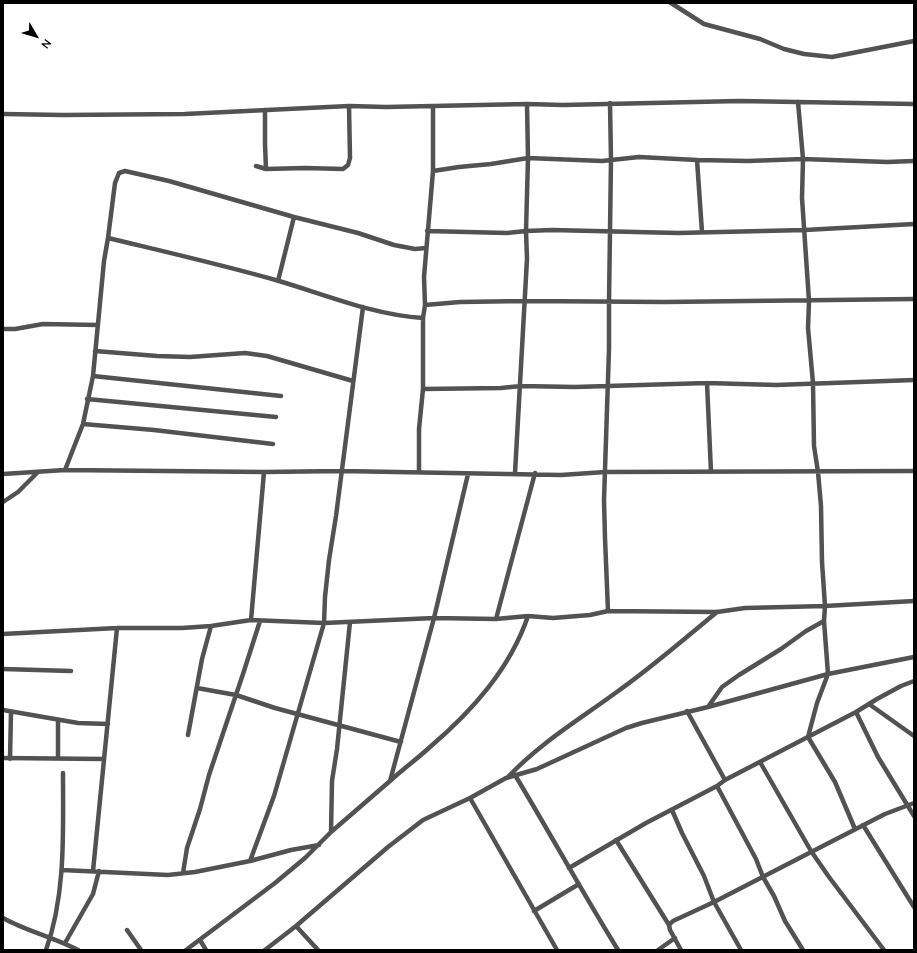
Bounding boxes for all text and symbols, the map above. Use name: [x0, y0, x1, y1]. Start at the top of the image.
north arrow: [16, 16, 56, 56]
text: N: [37, 36, 54, 52]

